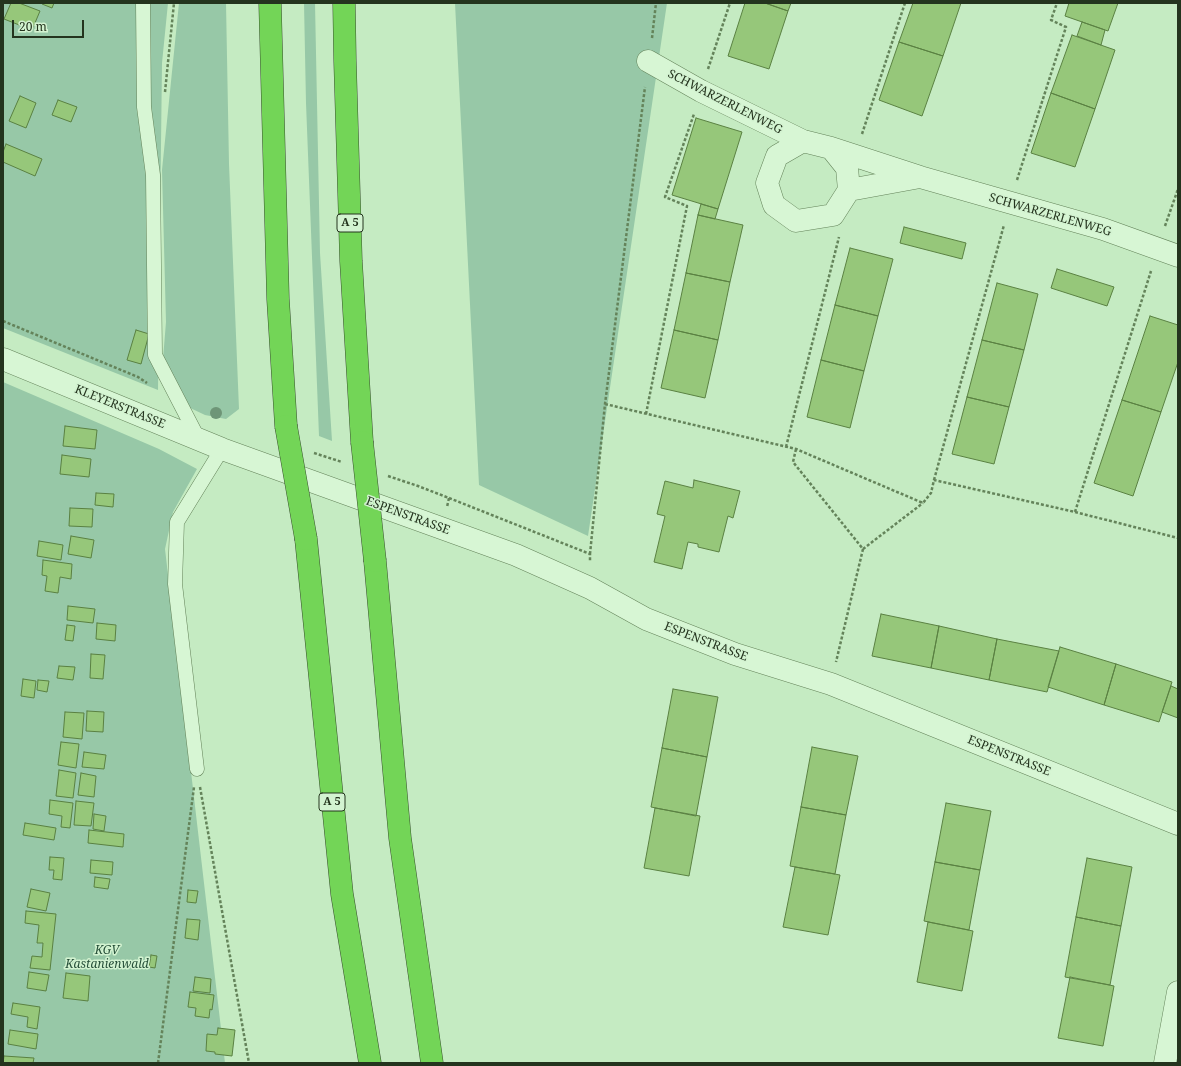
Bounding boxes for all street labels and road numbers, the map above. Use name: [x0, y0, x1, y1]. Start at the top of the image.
street label: SCHWARZERLENWEG: [665, 67, 785, 137]
street label: SCHWARZERLENWEG: [987, 191, 1113, 239]
road number: A 5: [337, 214, 363, 232]
street label: KLEYERSTRASSE: [73, 382, 167, 432]
street label: ESPENSTRASSE: [364, 494, 452, 538]
street label: ESPENSTRASSE: [662, 619, 750, 665]
street label: ESPENSTRASSE: [965, 733, 1053, 779]
road number: A 5: [319, 793, 345, 811]

